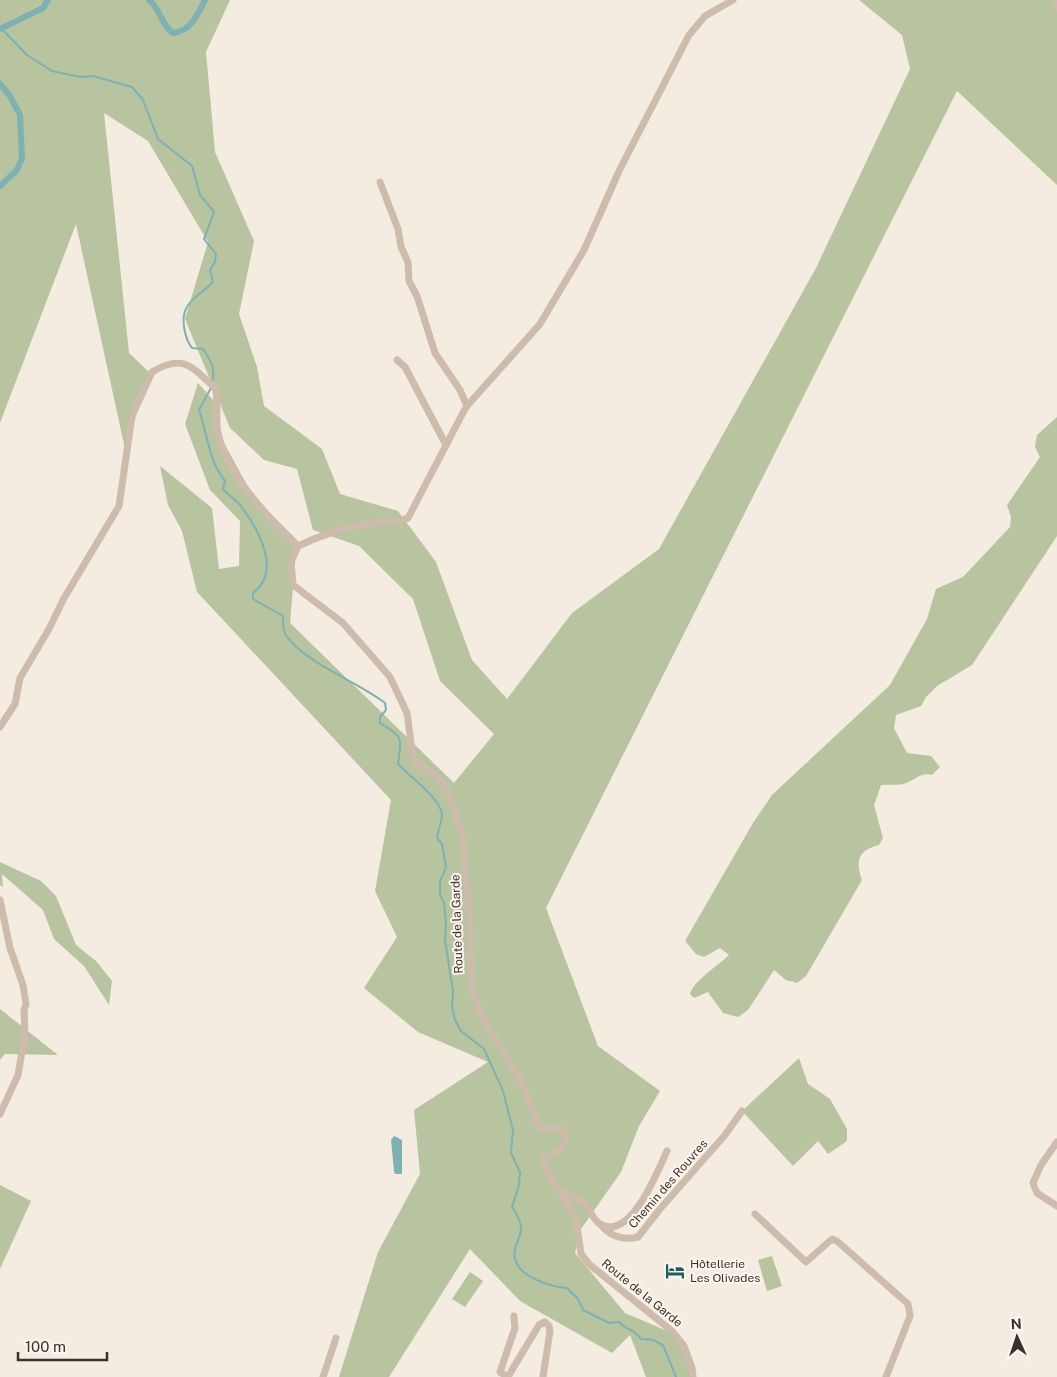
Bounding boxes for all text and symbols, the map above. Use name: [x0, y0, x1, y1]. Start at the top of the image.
street label: Route de la Garde: [448, 874, 466, 974]
street label: Chemin des Rouvres: [626, 1137, 710, 1231]
street label: Route de la Garde: [599, 1256, 685, 1330]
place label: Hôtellerie Les Olivades: [690, 1257, 760, 1285]
hotel icon: Hôtellerie Les Olivades: [664, 1260, 686, 1282]
north arrow: [992, 1312, 1042, 1362]
text: N: [1010, 1316, 1022, 1332]
scale bar: [18, 1330, 106, 1362]
text: 100 m: [25, 1338, 66, 1355]

